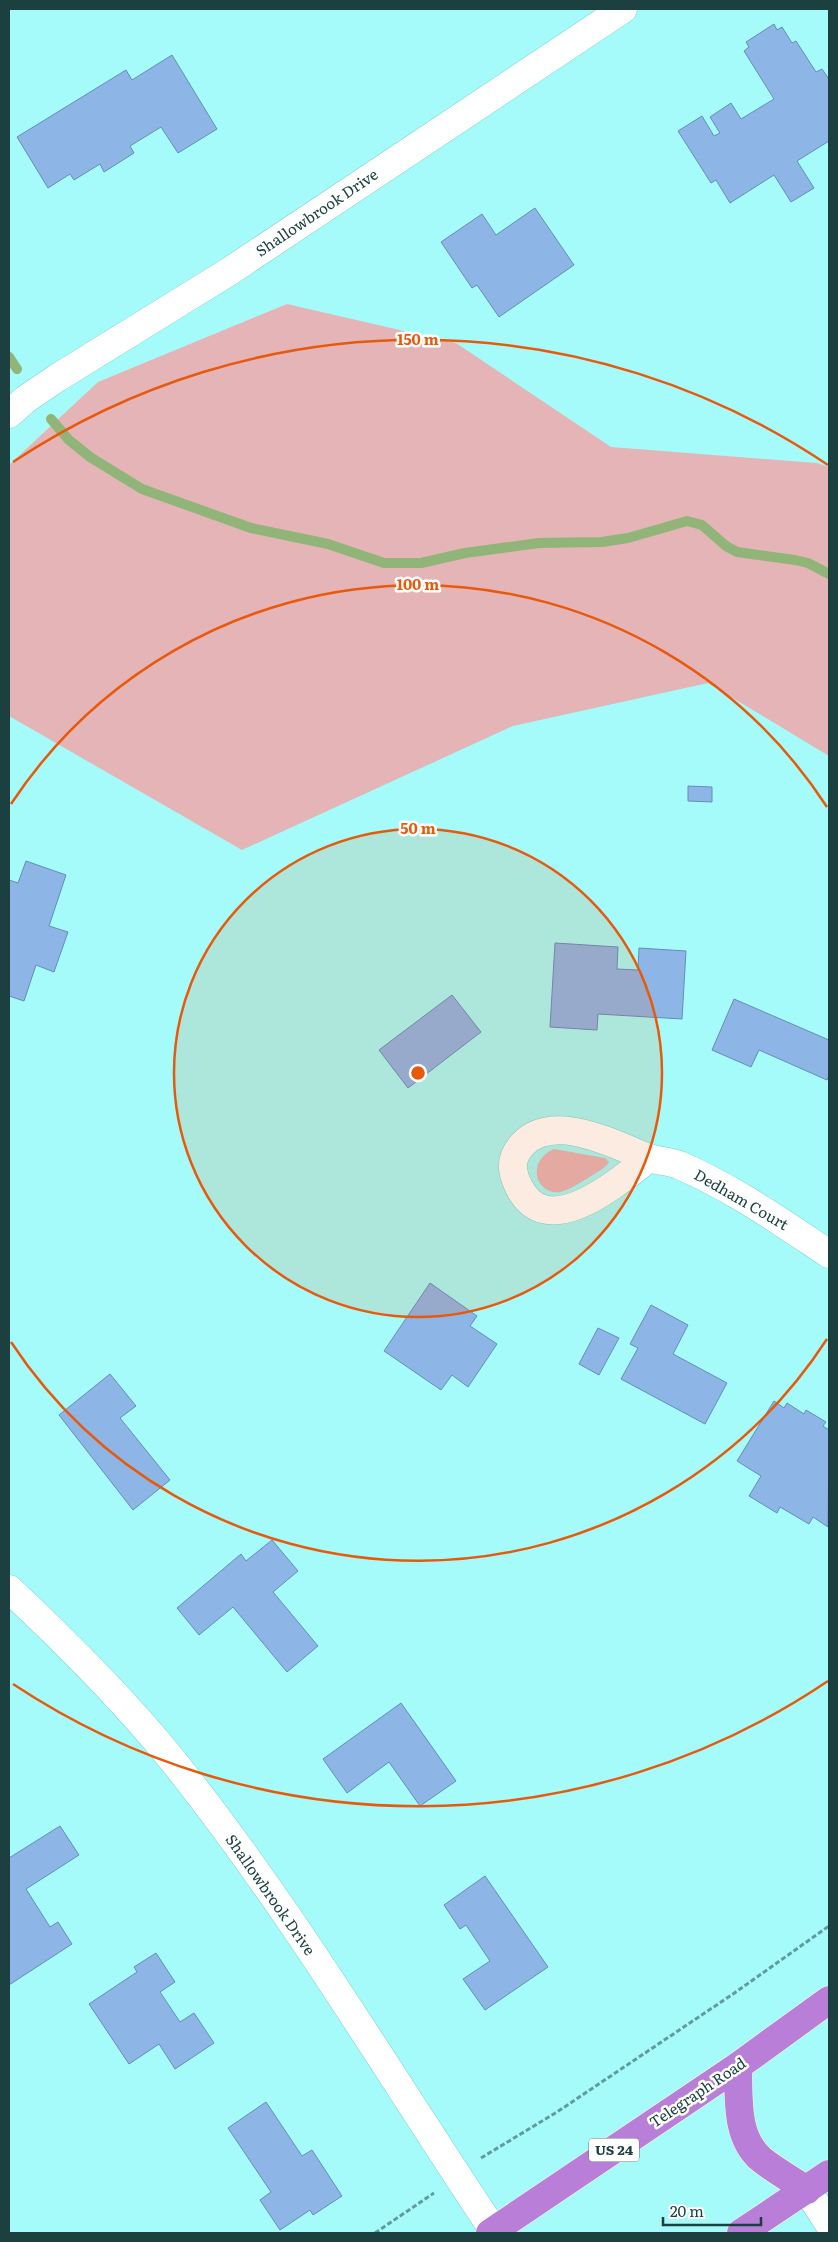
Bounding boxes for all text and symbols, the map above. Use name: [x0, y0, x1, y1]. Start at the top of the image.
street label: Shallowbrook Drive: [250, 162, 382, 261]
text: 150 m: [397, 327, 439, 350]
text: 100 m: [397, 572, 439, 595]
text: 50 m: [400, 816, 436, 839]
centre of rings: [409, 1064, 427, 1082]
street label: Dedham Court: [690, 1162, 793, 1235]
street label: Shallowbrook Drive: [221, 1829, 322, 1960]
street label: Telegraph Road: [644, 2051, 750, 2133]
road number: US 24: [589, 2138, 639, 2162]
scale bar: [663, 2194, 760, 2226]
text: 20 m: [670, 2199, 704, 2222]

